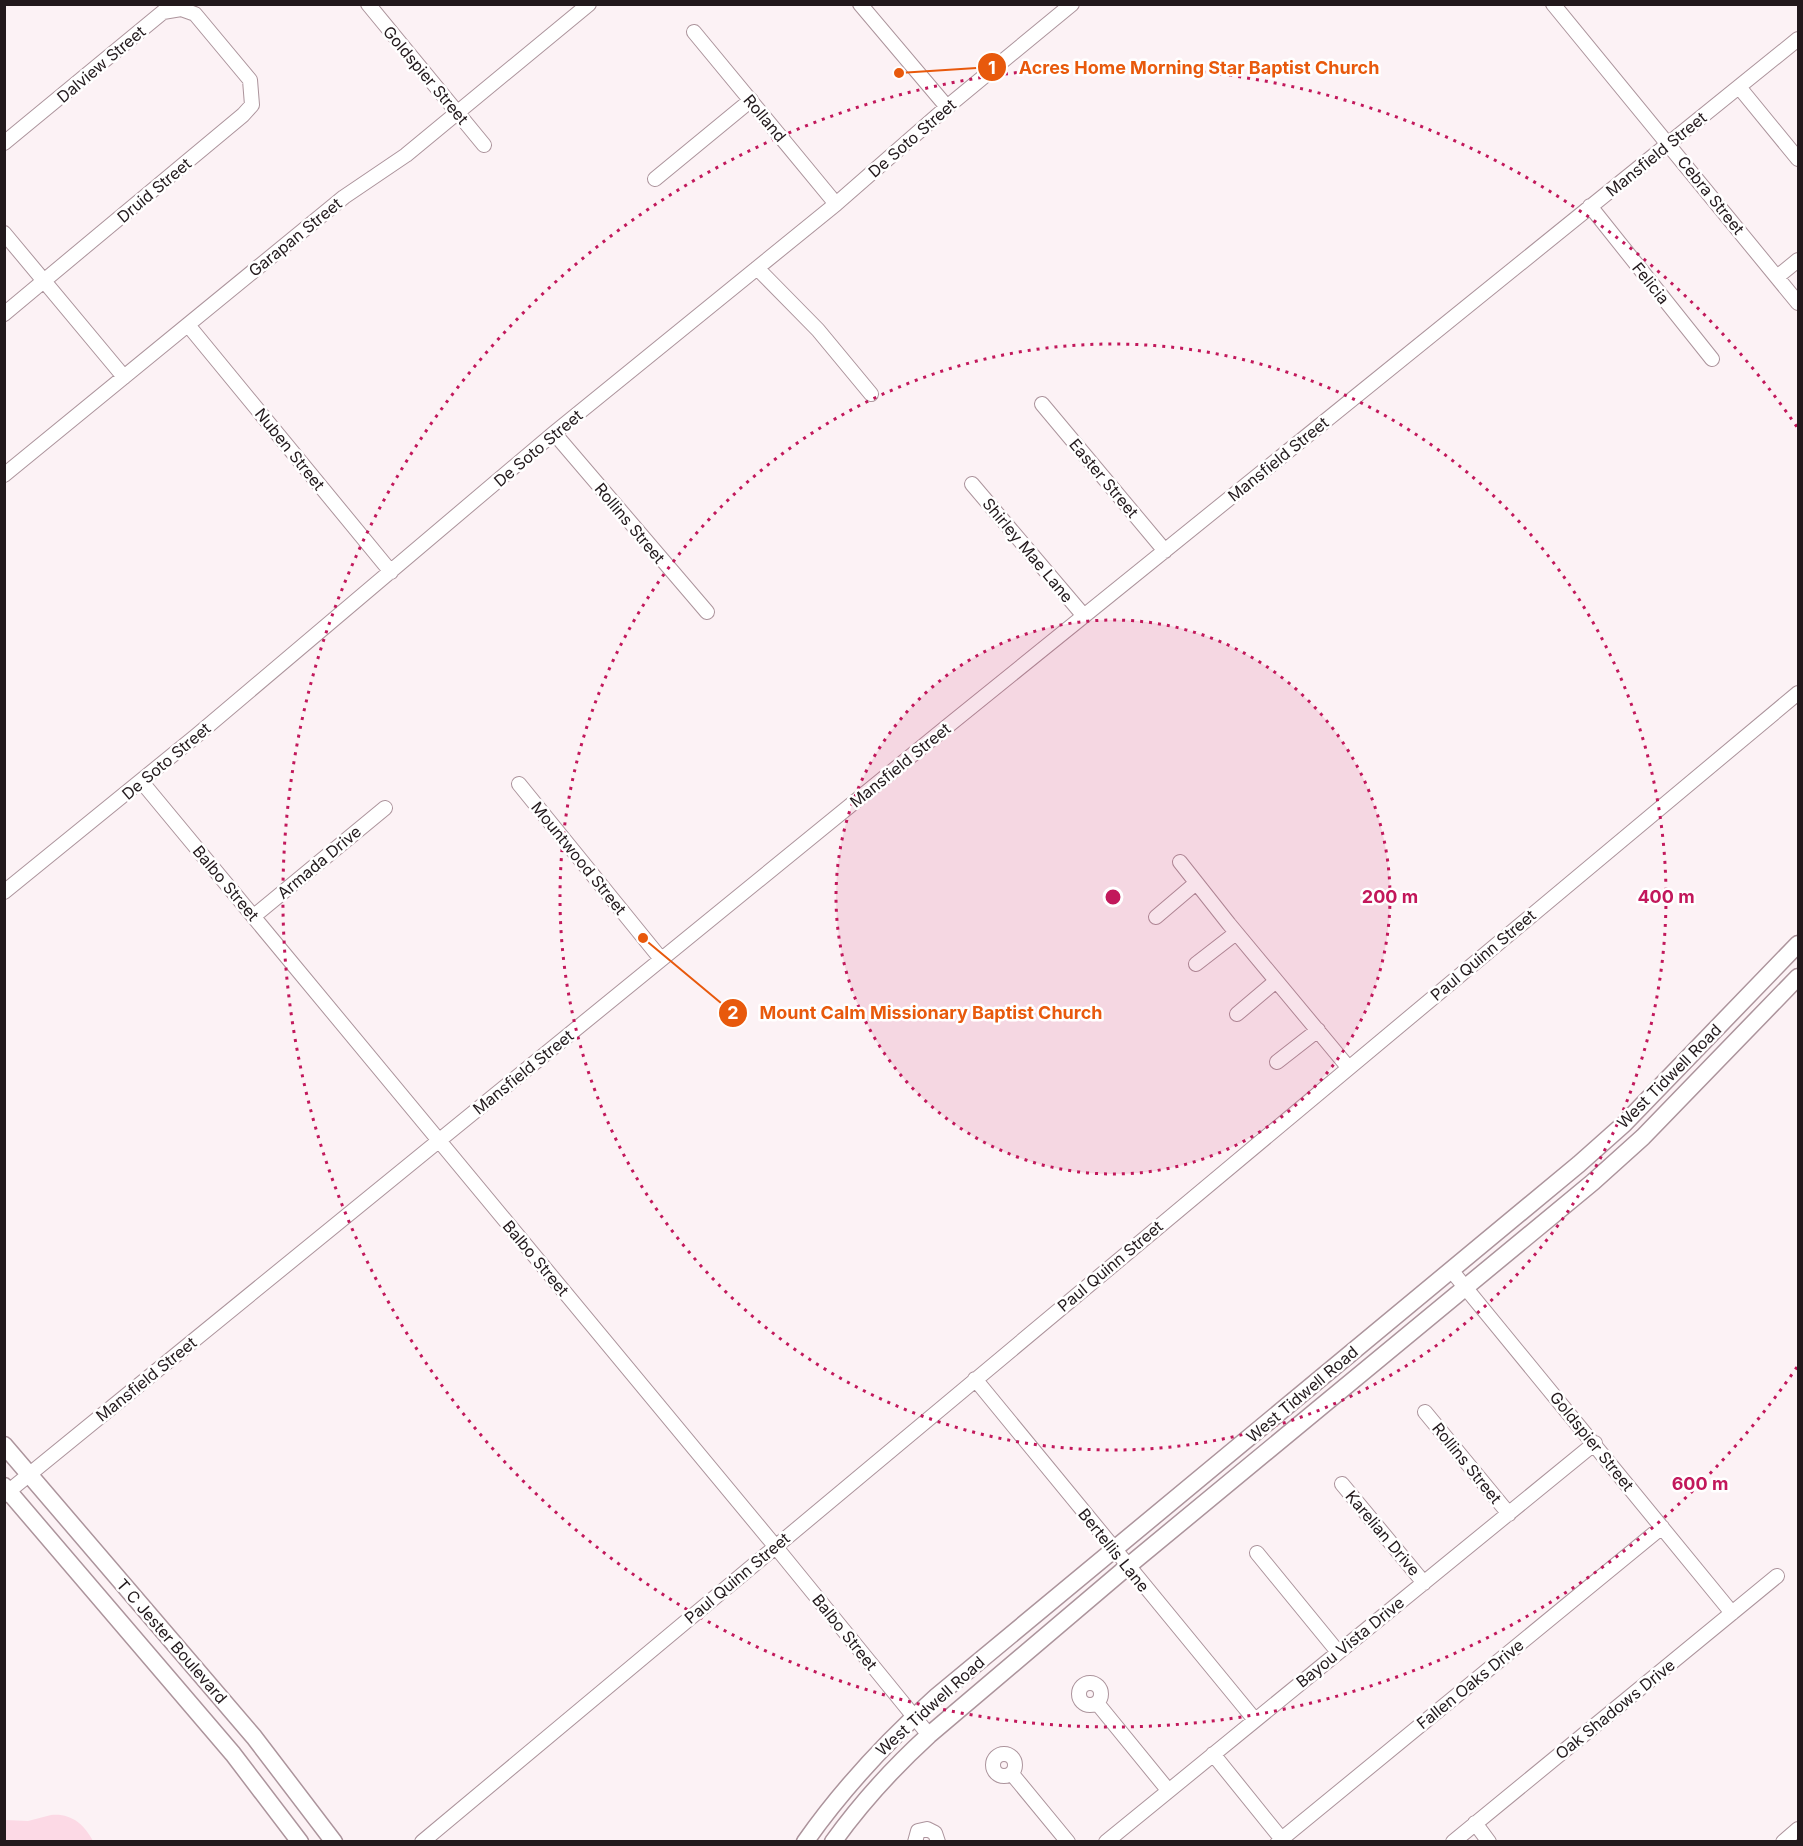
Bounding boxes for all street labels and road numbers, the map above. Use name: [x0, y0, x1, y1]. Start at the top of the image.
street label: Dalview Street: [53, 21, 149, 107]
street label: Goldspier Street: [379, 22, 473, 128]
street label: Rolland: [739, 90, 791, 146]
street label: De Soto Street: [864, 95, 960, 181]
street label: Mansfield Street: [1602, 107, 1710, 201]
street label: Cebra Street: [1673, 152, 1749, 238]
street label: Druid Street: [113, 153, 195, 227]
street label: Garapan Street: [244, 193, 346, 281]
street label: Felicia: [1628, 258, 1674, 308]
street label: Nuben Street: [251, 404, 329, 494]
street label: De Soto Street: [490, 405, 586, 491]
street label: Mansfield Street: [1224, 412, 1332, 506]
street label: Easter Street: [1065, 434, 1143, 522]
street label: Rollins Street: [591, 479, 669, 567]
street label: Shirley Mae Lane: [978, 494, 1078, 606]
street label: De Soto Street: [118, 718, 214, 804]
street label: Mansfield Street: [846, 718, 954, 812]
street label: Mountwood Street: [527, 797, 631, 919]
street label: Armada Drive: [273, 821, 365, 903]
street label: Balbo Street: [189, 841, 263, 925]
street label: Paul Quinn Street: [1426, 905, 1540, 1005]
street label: West Tidwell Road: [1613, 1020, 1725, 1132]
street label: Mansfield Street: [469, 1025, 577, 1119]
street label: Balbo Street: [499, 1216, 573, 1300]
street label: Paul Quinn Street: [1053, 1216, 1167, 1316]
street label: Mansfield Street: [92, 1332, 200, 1426]
street label: West Tidwell Road: [1242, 1342, 1362, 1446]
street label: Goldspier Street: [1546, 1387, 1638, 1495]
street label: Rollins Street: [1428, 1418, 1506, 1508]
street label: Karelian Drive: [1342, 1486, 1424, 1580]
street label: Bertellis Lane: [1074, 1504, 1154, 1596]
street label: Paul Quinn Street: [680, 1528, 794, 1628]
street label: T C Jester Boulevard: [112, 1575, 232, 1707]
street label: Balbo Street: [808, 1590, 882, 1674]
street label: Bayou Vista Drive: [1292, 1592, 1408, 1692]
street label: Fallen Oaks Drive: [1413, 1635, 1527, 1733]
street label: West Tidwell Road: [871, 1652, 989, 1760]
street label: Oak Shadows Drive: [1551, 1655, 1679, 1763]

